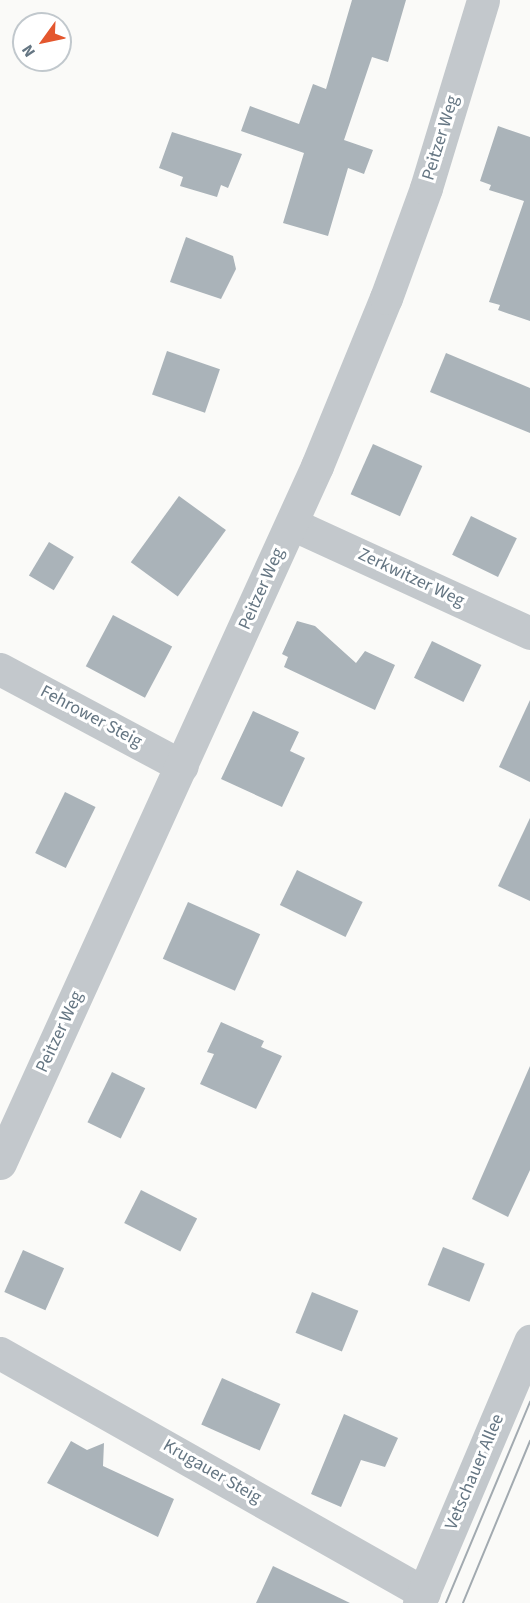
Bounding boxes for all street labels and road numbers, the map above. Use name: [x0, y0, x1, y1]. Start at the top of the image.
street label: Peitzer Weg: [418, 93, 464, 183]
street label: Zerkwitzer Weg: [354, 544, 468, 612]
street label: Peitzer Weg: [234, 545, 290, 633]
street label: Fehrower Steig: [36, 681, 146, 753]
street label: Peitzer Weg: [32, 988, 88, 1076]
street label: Vetschauer Allee: [441, 1411, 509, 1533]
street label: Krugauer Steig: [159, 1435, 265, 1509]

